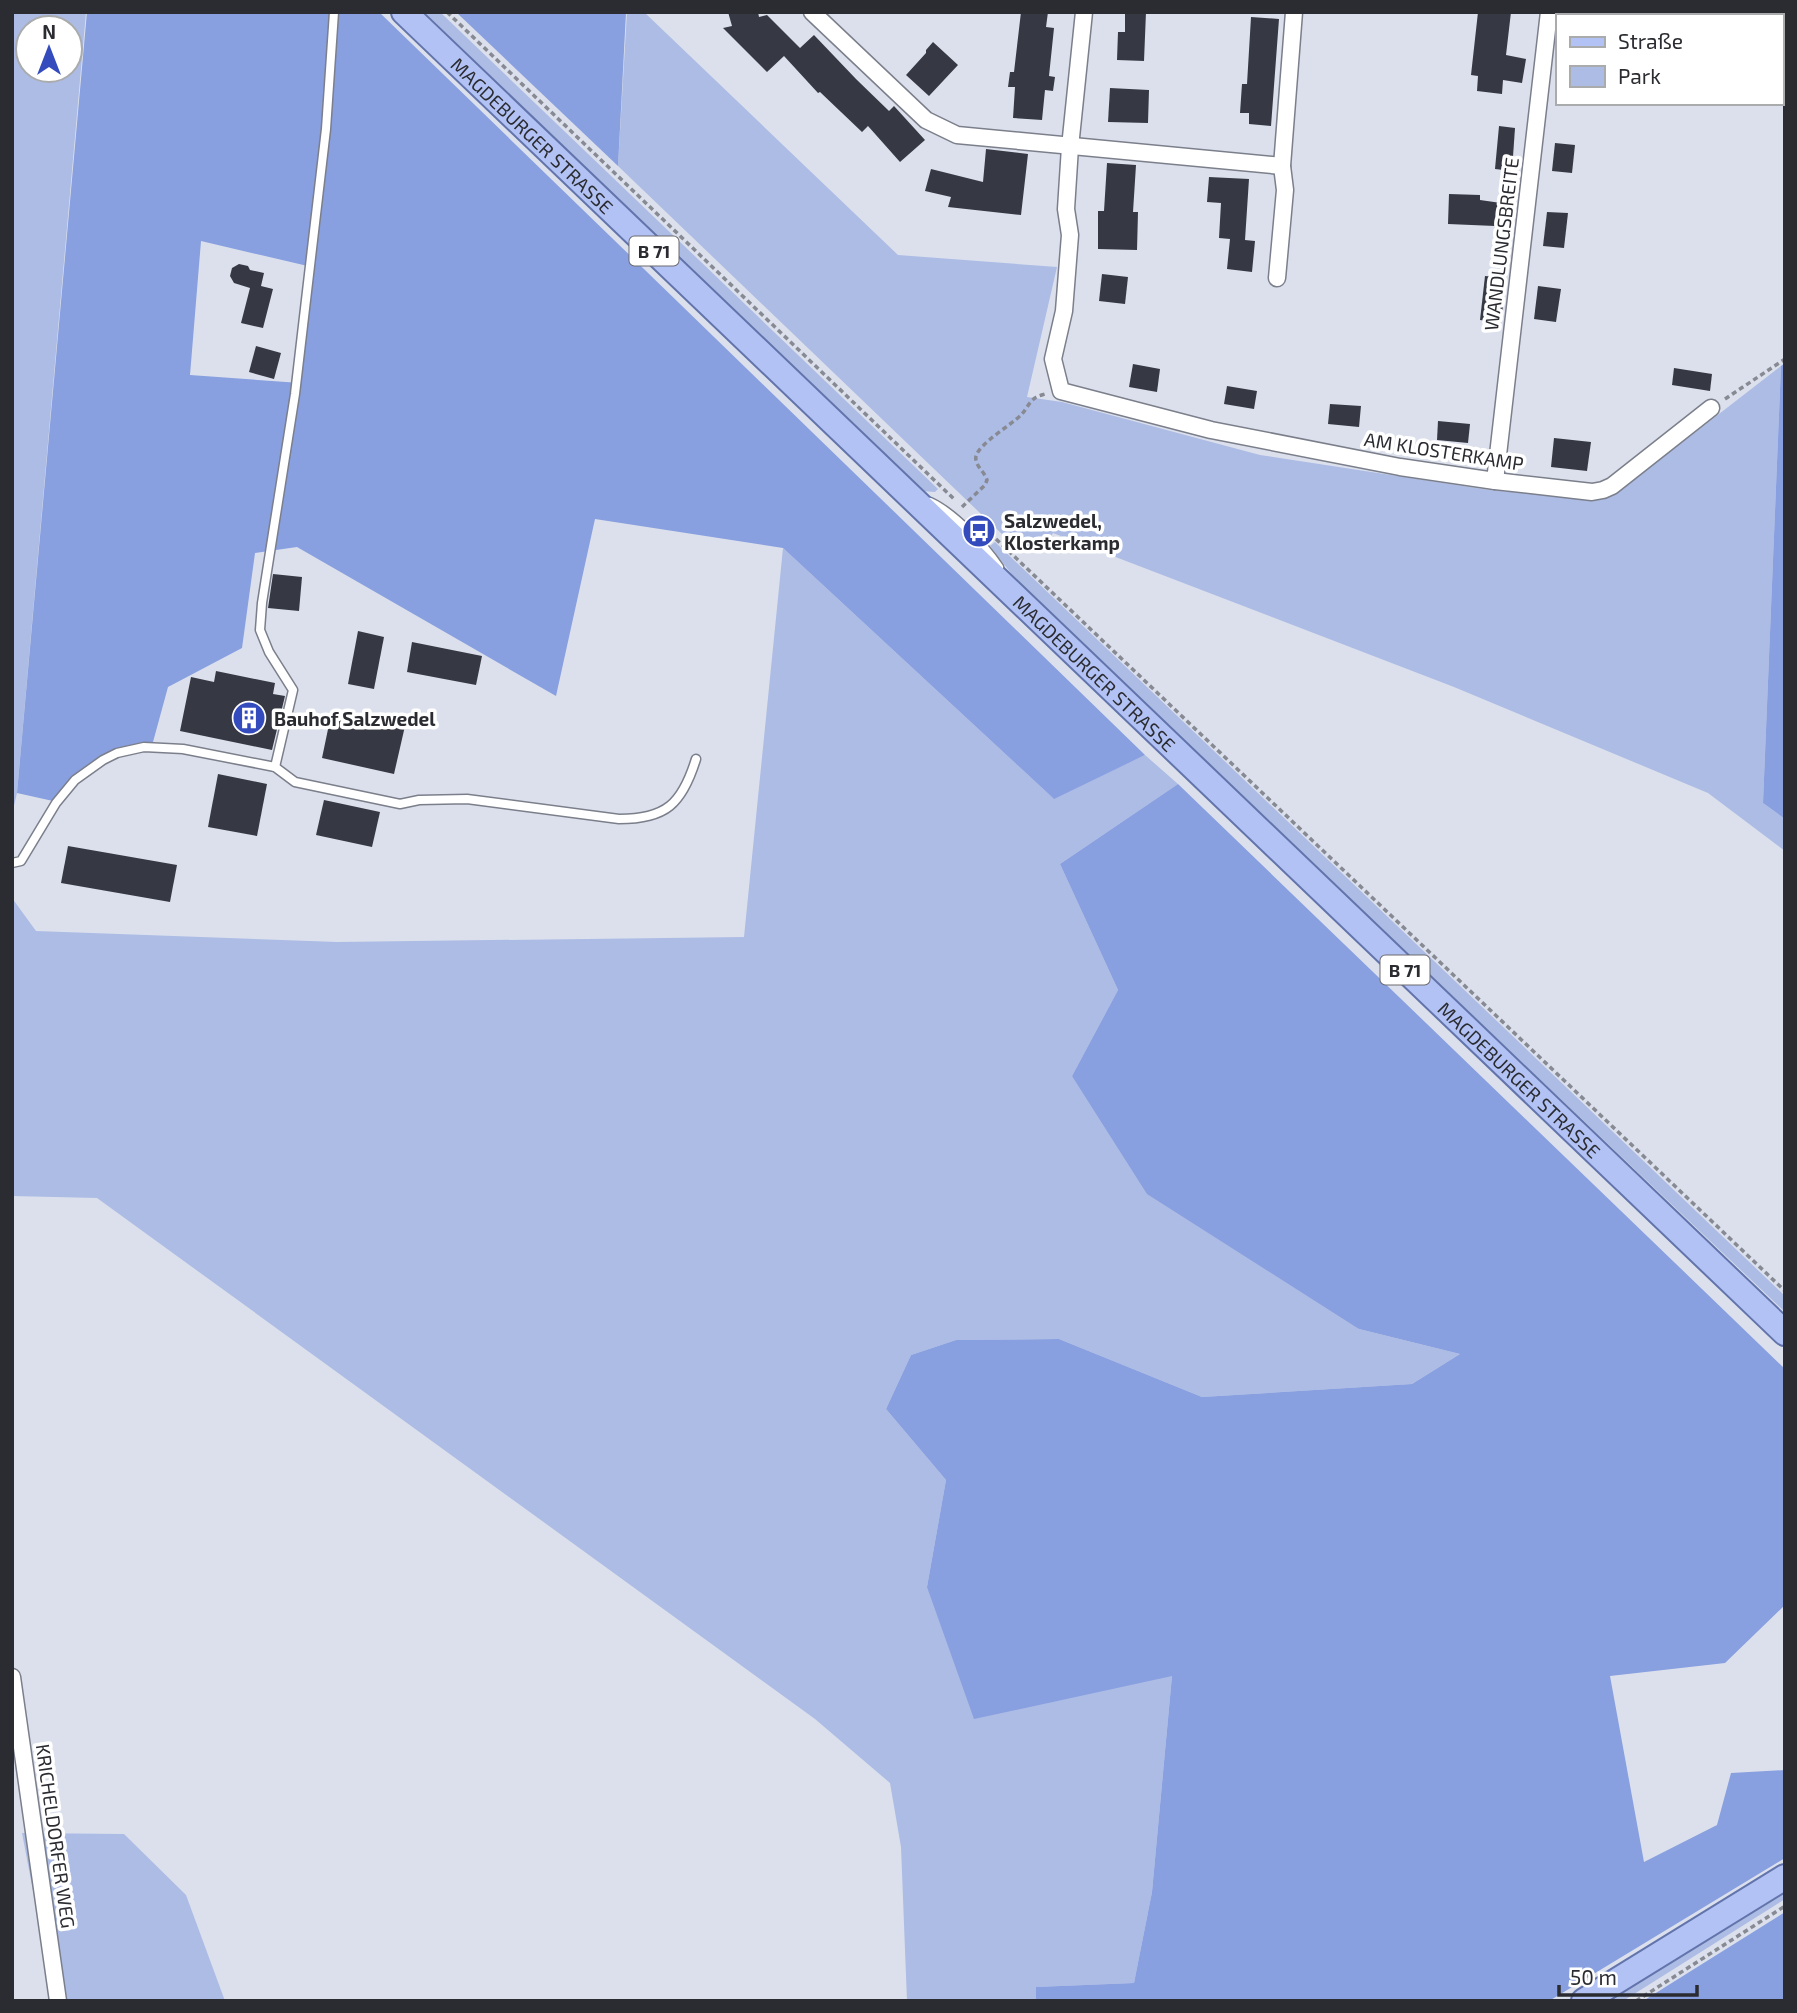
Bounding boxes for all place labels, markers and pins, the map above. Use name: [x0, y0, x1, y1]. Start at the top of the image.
place label: Salzwedel, Klosterkamp: [1004, 509, 1120, 554]
bus stop icon: Salzwedel, Klosterkamp: [960, 512, 998, 550]
building icon: Bauhof Salzwedel: [230, 699, 268, 737]
place label: Bauhof Salzwedel: [274, 707, 436, 730]

